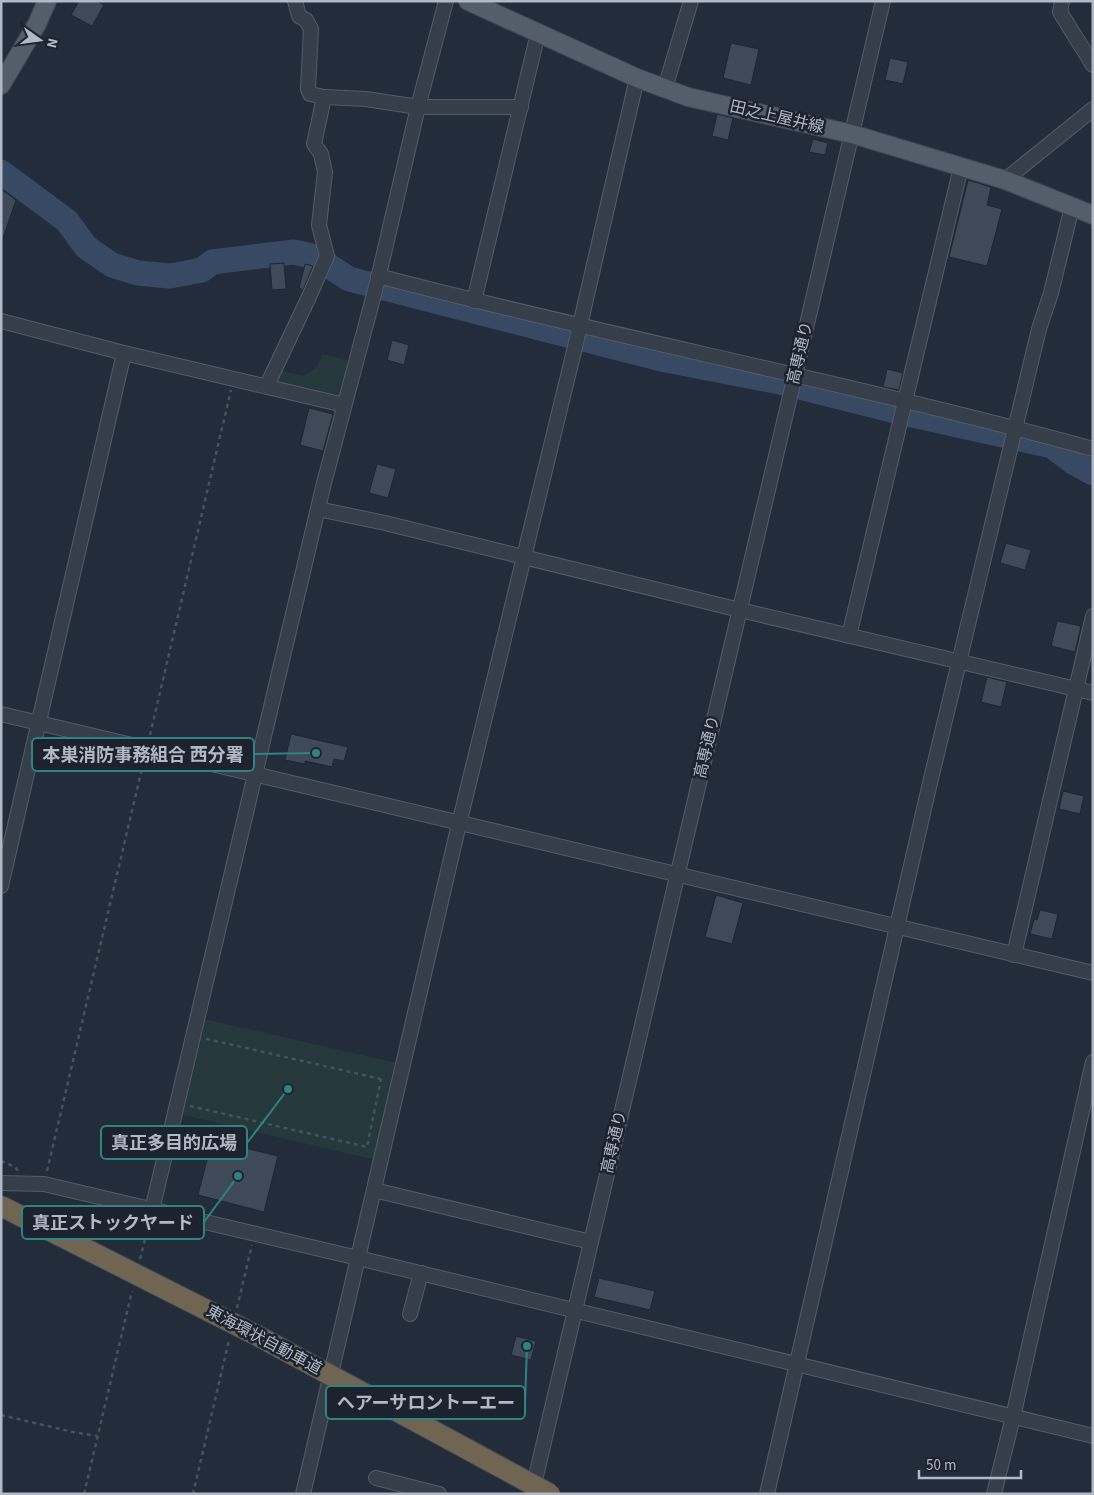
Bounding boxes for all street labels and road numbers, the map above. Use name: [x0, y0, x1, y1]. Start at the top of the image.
street label: 田之上屋井線: [728, 95, 826, 139]
street label: 高専通り: [782, 319, 818, 387]
street label: 高専通り: [689, 713, 725, 781]
street label: 高専通り: [596, 1108, 632, 1176]
street label: 東海環状自動車道: [202, 1300, 326, 1380]

